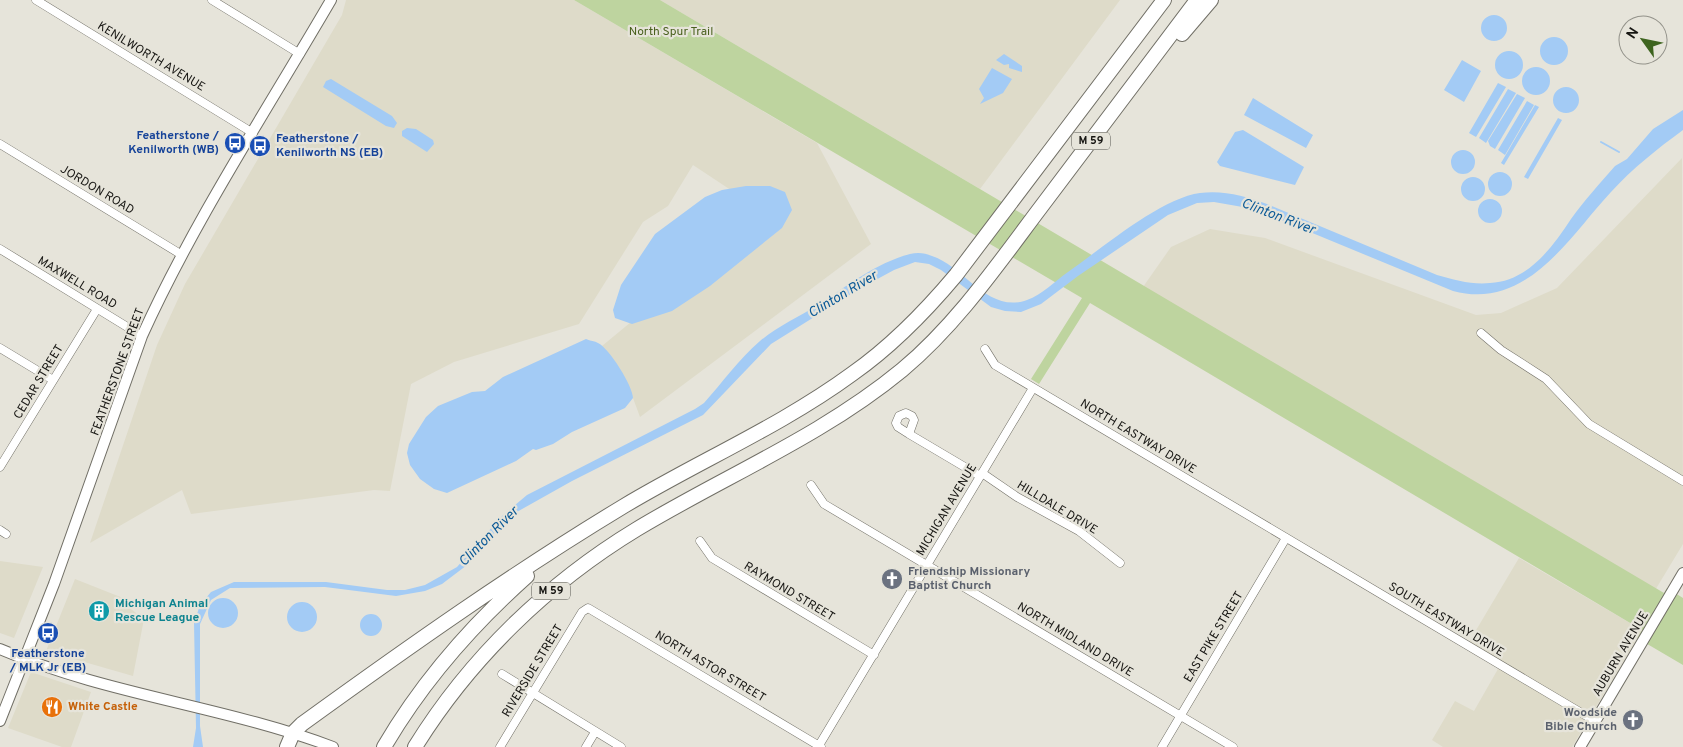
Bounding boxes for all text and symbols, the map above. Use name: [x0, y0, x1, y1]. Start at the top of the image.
north arrow: [1618, 15, 1668, 65]
street label: KENILWORTH AVENUE: [94, 18, 208, 96]
park label: North Spur Trail: [629, 24, 713, 40]
text: N: [1623, 25, 1643, 43]
place label: Featherstone / Kenilworth (WB): [128, 128, 220, 158]
bus stop icon: Featherstone / Kenilworth (WB): [223, 131, 247, 155]
place label: Featherstone / Kenilworth NS (EB): [276, 131, 383, 161]
road number: M 59: [1072, 132, 1110, 150]
bus stop icon: Featherstone / Kenilworth NS (EB): [248, 134, 272, 158]
street label: JORDON ROAD: [57, 162, 137, 218]
water label: Clinton River: [1239, 195, 1319, 239]
street label: MAXWELL ROAD: [34, 253, 120, 313]
water label: Clinton River: [805, 267, 882, 322]
street label: FEATHERSTONE STREET: [87, 306, 149, 438]
street label: CEDAR STREET: [10, 342, 68, 422]
street label: NORTH EASTWAY DRIVE: [1077, 396, 1199, 478]
street label: MICHIGAN AVENUE: [913, 461, 981, 559]
street label: HILLDALE DRIVE: [1014, 478, 1100, 538]
water label: Clinton River: [455, 502, 524, 571]
street label: RAYMOND STREET: [741, 559, 837, 625]
place label: Friendship Missionary Baptist Church: [908, 564, 1030, 594]
church icon: Friendship Missionary Baptist Church: [880, 567, 904, 591]
street label: SOUTH EASTWAY DRIVE: [1385, 579, 1507, 661]
road number: M 59: [532, 582, 570, 600]
street label: EAST PIKE STREET: [1181, 589, 1247, 685]
place label: Michigan Animal Rescue League: [115, 596, 208, 626]
building icon: Michigan Animal Rescue League: [87, 599, 111, 623]
street label: NORTH MIDLAND DRIVE: [1014, 599, 1136, 681]
street label: AUBURN AVENUE: [1589, 609, 1653, 699]
bus stop icon: Featherstone / MLK Jr (EB): [36, 621, 60, 645]
street label: RIVERSIDE STREET: [499, 622, 567, 720]
street label: NORTH ASTOR STREET: [652, 628, 768, 706]
place label: Featherstone / MLK Jr (EB): [9, 646, 86, 676]
restaurant icon: White Castle: [40, 695, 64, 719]
place label: White Castle: [68, 699, 138, 715]
place label: Woodside Bible Church: [1545, 705, 1617, 735]
church icon: Woodside Bible Church: [1621, 708, 1645, 732]

